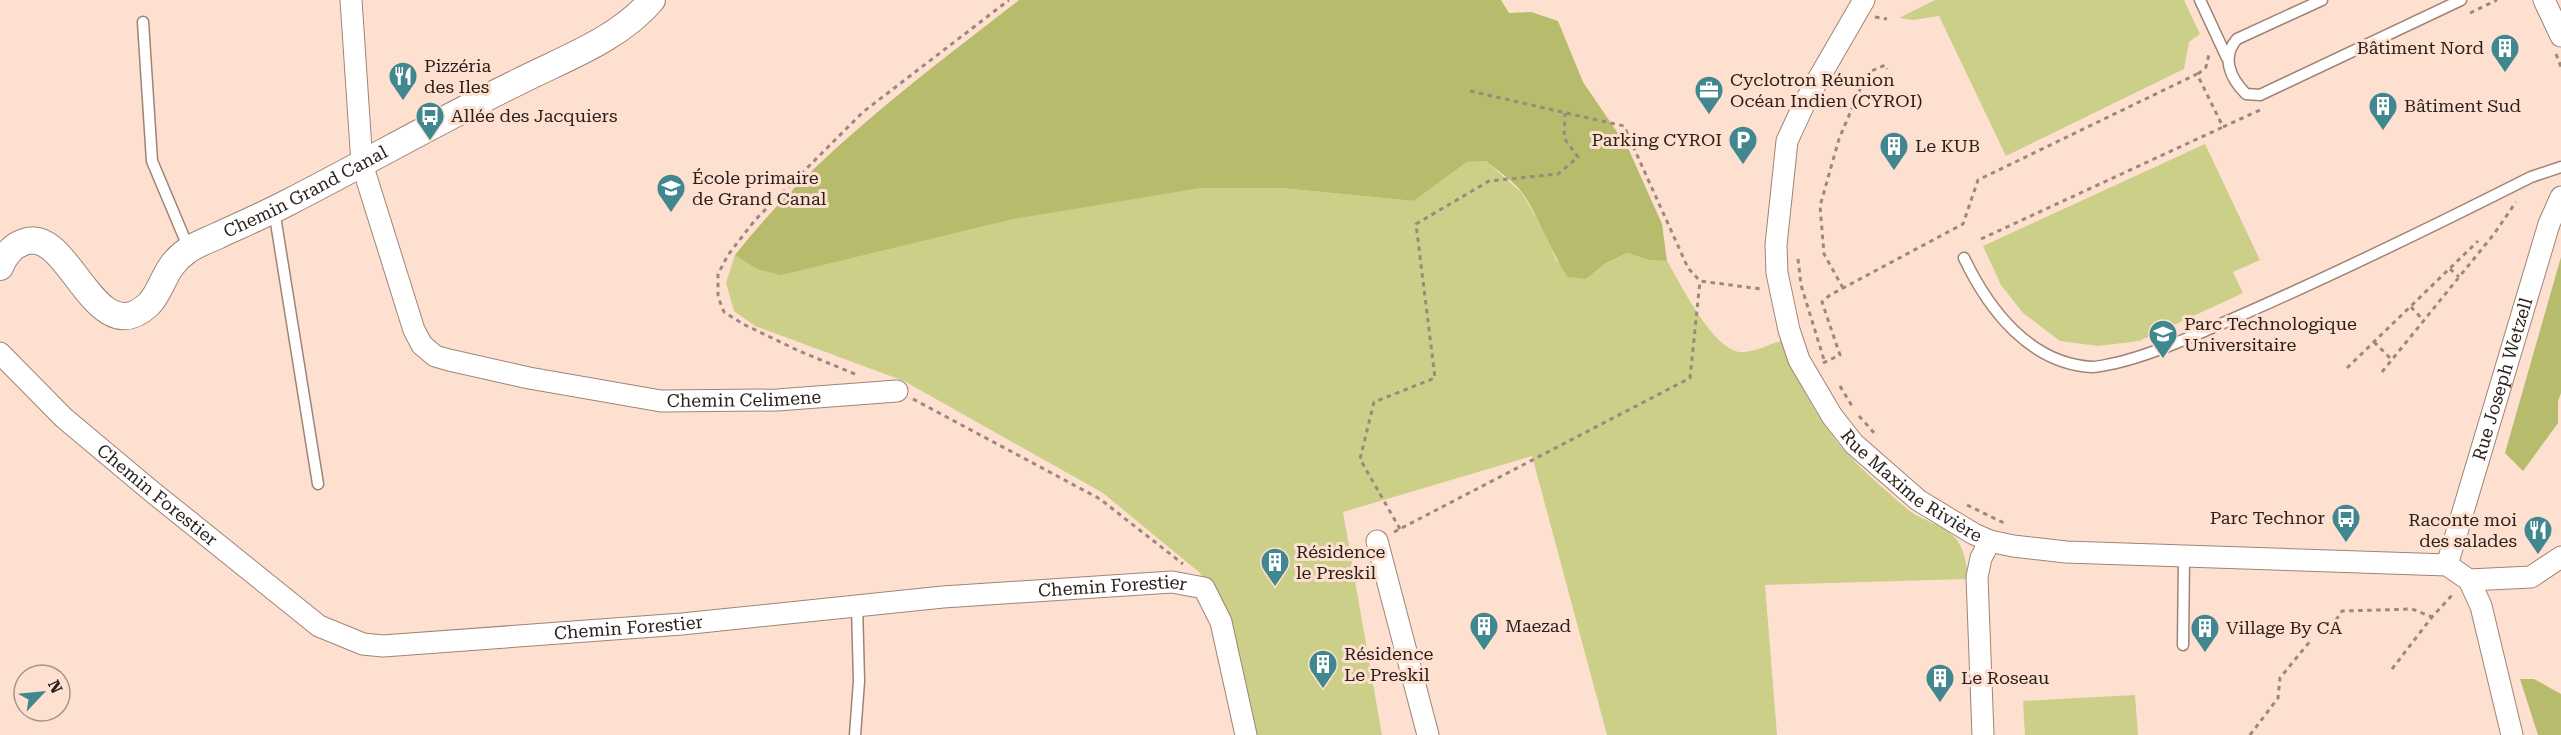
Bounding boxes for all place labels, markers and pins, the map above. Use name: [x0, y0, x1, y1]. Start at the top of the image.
building icon: Bâtiment Nord: [2489, 32, 2521, 74]
place label: Bâtiment Nord: [2357, 37, 2484, 58]
place label: Pizzéria des Iles: [424, 55, 491, 97]
restaurant icon: Pizzéria des Iles: [387, 60, 419, 102]
place label: Cyclotron Réunion Océan Indien (CYROI): [1730, 69, 1922, 111]
office icon: Cyclotron Réunion Océan Indien (CYROI): [1693, 74, 1725, 116]
building icon: Bâtiment Sud: [2367, 90, 2399, 132]
place label: Bâtiment Sud: [2404, 95, 2522, 116]
bus stop icon: Allée des Jacquiers: [414, 100, 446, 142]
place label: Allée des Jacquiers: [451, 105, 618, 126]
parking icon: Parking CYROI: [1727, 124, 1759, 166]
place label: Parking CYROI: [1592, 129, 1722, 150]
building icon: Le KUB: [1878, 130, 1910, 172]
place label: Le KUB: [1915, 135, 1980, 156]
place label: École primaire de Grand Canal: [692, 167, 827, 209]
school or university icon: École primaire de Grand Canal: [655, 172, 687, 214]
place label: Parc Technologique Universitaire: [2184, 313, 2357, 355]
school or university icon: Parc Technologique Universitaire: [2147, 318, 2179, 360]
bus stop icon: Parc Technor: [2330, 502, 2362, 544]
place label: Parc Technor: [2210, 507, 2325, 528]
place label: Raconte moi des salades: [2408, 509, 2517, 551]
restaurant icon: Raconte moi des salades: [2522, 514, 2554, 556]
place label: Résidence le Preskil: [1296, 541, 1386, 583]
building icon: Résidence le Preskil: [1259, 546, 1291, 588]
building icon: Maezad: [1468, 610, 1500, 652]
building icon: Village By CA: [2189, 612, 2221, 654]
place label: Maezad: [1505, 615, 1571, 636]
place label: Village By CA: [2226, 617, 2342, 638]
place label: Résidence Le Preskil: [1344, 643, 1434, 685]
building icon: Résidence Le Preskil: [1307, 648, 1339, 690]
building icon: Le Roseau: [1924, 662, 1956, 704]
place label: Le Roseau: [1961, 667, 2049, 688]

